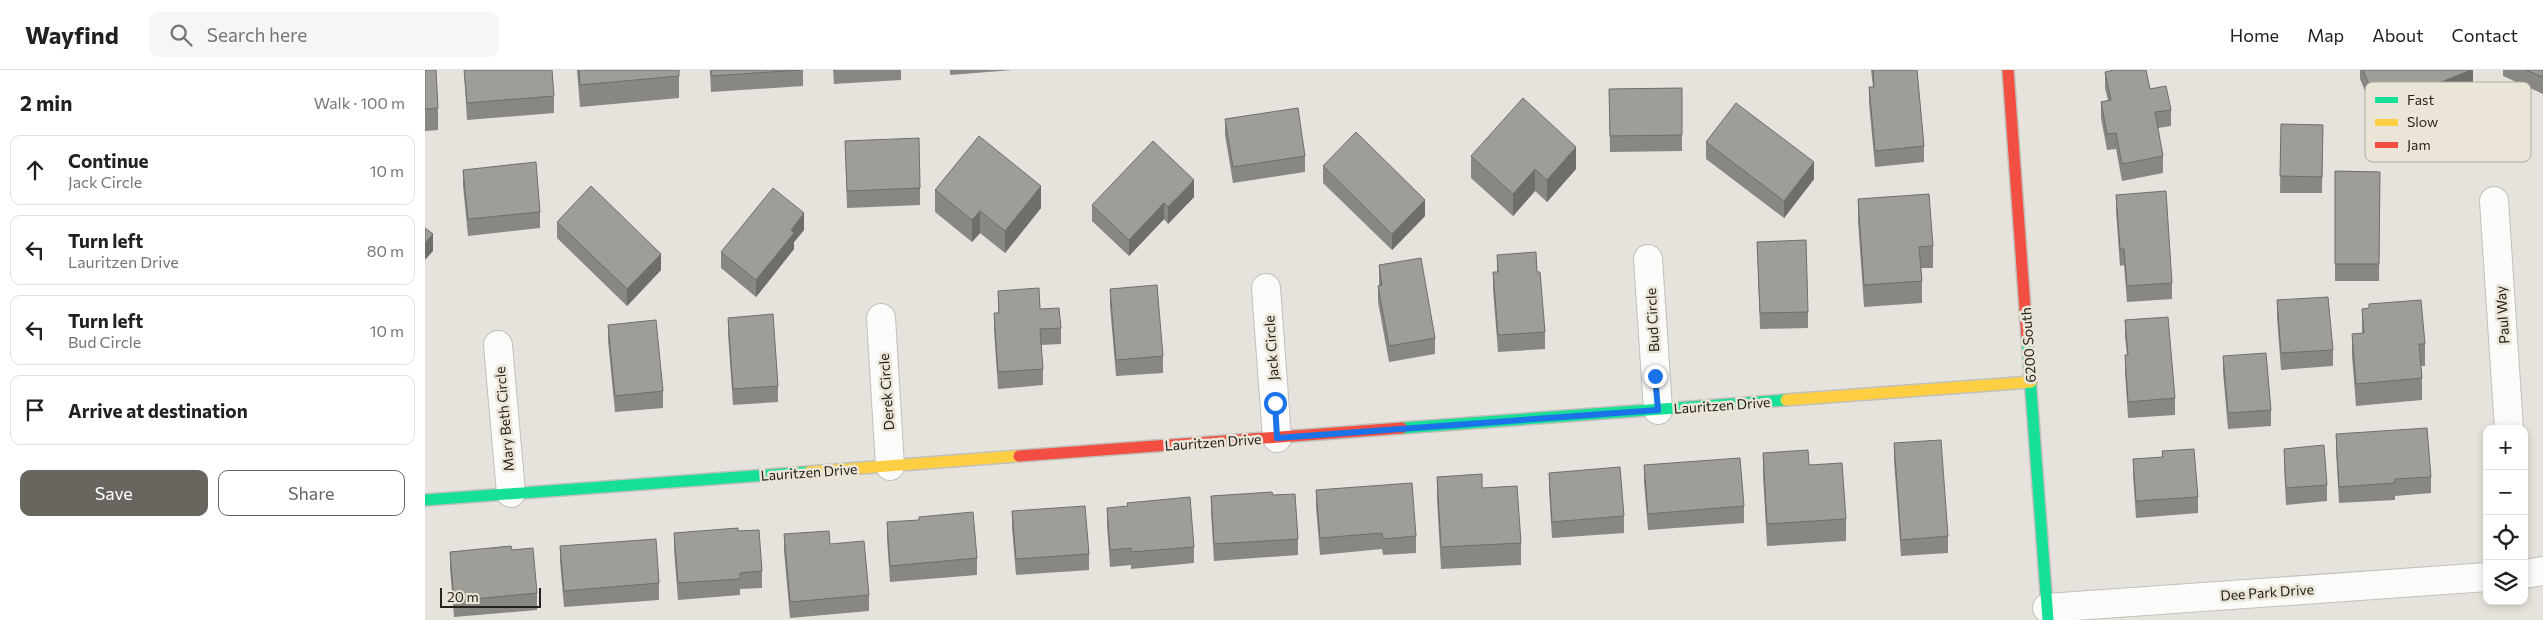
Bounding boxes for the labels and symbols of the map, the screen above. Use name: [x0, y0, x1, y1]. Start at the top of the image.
legend: [2365, 82, 2531, 162]
text: Fast: [2407, 91, 2434, 108]
text: Slow: [2407, 113, 2438, 130]
text: Jam: [2407, 136, 2431, 153]
street label: Paul Way: [2491, 285, 2513, 345]
street label: Bud Circle: [1642, 288, 1662, 352]
street label: 6200 South: [2017, 307, 2039, 383]
street label: Jack Circle: [1260, 315, 1282, 381]
street label: Derek Circle: [875, 353, 897, 431]
route end: [1644, 365, 1667, 388]
street label: Mary Beth Circle: [491, 366, 517, 472]
route start: [1264, 392, 1287, 415]
street label: Lauritzen Drive: [1673, 393, 1771, 417]
street label: Lauritzen Drive: [1164, 430, 1262, 454]
street label: Lauritzen Drive: [760, 460, 858, 484]
street label: Dee Park Drive: [2220, 580, 2314, 604]
scale bar: [440, 585, 541, 608]

